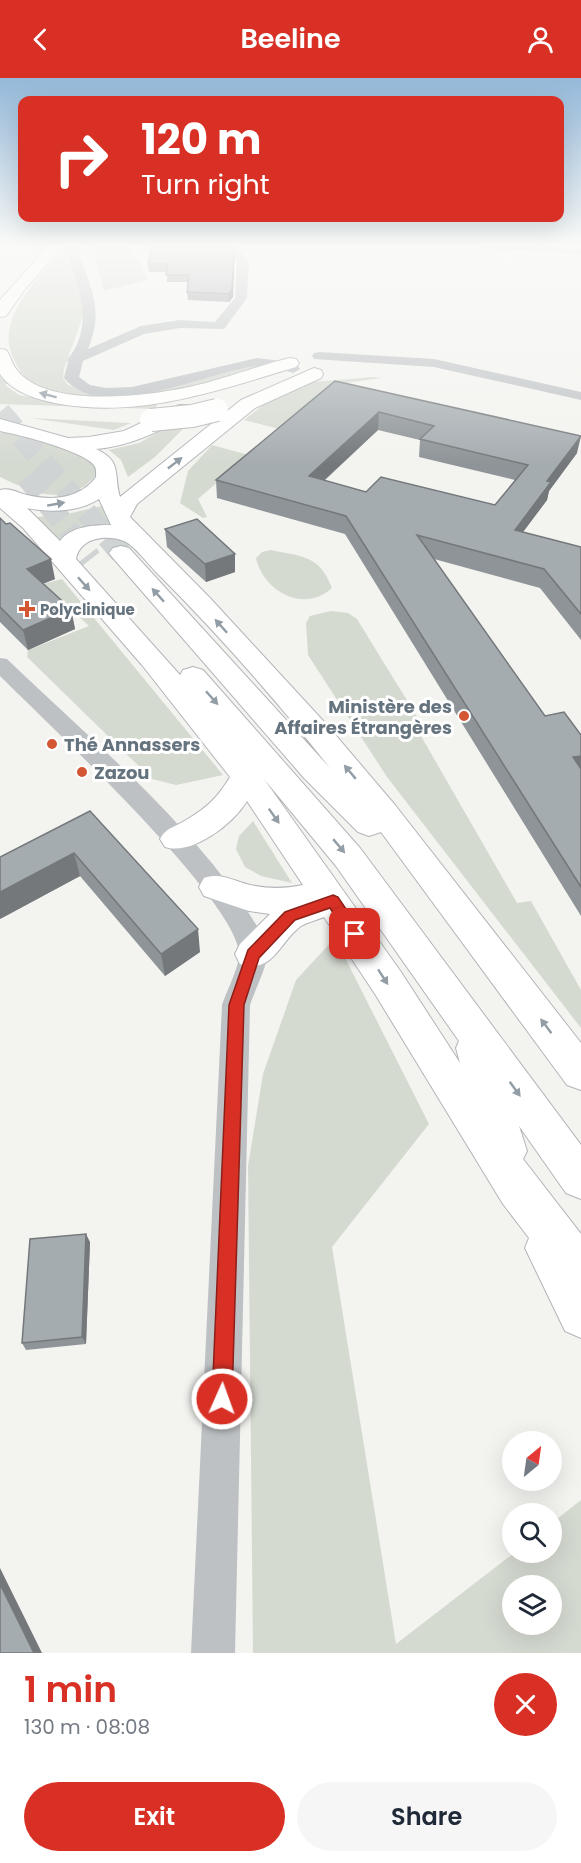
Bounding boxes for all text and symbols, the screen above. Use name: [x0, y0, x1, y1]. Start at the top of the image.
text: Beeline: [240, 20, 341, 57]
icon: back: [24, 23, 57, 56]
icon: person: [524, 23, 557, 56]
text: 120 m: [141, 110, 262, 169]
icon: right: [42, 120, 120, 198]
text: Turn right: [141, 166, 270, 203]
one-way arrow: [39, 389, 57, 399]
one-way arrow: [167, 457, 182, 469]
one-way arrow: [47, 500, 66, 509]
one-way arrow: [77, 576, 91, 590]
one-way arrow: [151, 587, 165, 602]
place label: Polyclinique: [40, 599, 135, 620]
marker: Polyclinique: [18, 600, 36, 618]
one-way arrow: [214, 618, 228, 633]
one-way arrow: [205, 690, 218, 705]
place label: Ministère des Affaires Étrangères: [274, 694, 452, 740]
marker: Ministère des Affaires Étrangères: [457, 709, 471, 723]
place label: Thé Annassers: [64, 732, 200, 757]
marker: Thé Annassers: [45, 737, 59, 751]
place label: Zazou: [94, 760, 149, 785]
marker: Zazou: [75, 765, 89, 779]
one-way arrow: [344, 765, 357, 780]
one-way arrow: [268, 808, 279, 824]
one-way arrow: [332, 838, 345, 853]
pin: [329, 908, 380, 959]
icon: arrive: [338, 917, 371, 950]
one-way arrow: [378, 969, 389, 985]
one-way arrow: [540, 1019, 552, 1034]
one-way arrow: [509, 1081, 521, 1097]
position arrow: [190, 1367, 254, 1431]
north arrow: [502, 1431, 562, 1491]
map controls: [502, 1431, 562, 1635]
button: search: [502, 1503, 562, 1563]
button: layers: [502, 1575, 562, 1635]
text: 1 min: [24, 1664, 117, 1715]
button: close: [494, 1673, 557, 1736]
text: 130 m · 08:08: [24, 1713, 150, 1741]
button: Exit: [24, 1782, 285, 1851]
button: Share: [297, 1782, 557, 1851]

